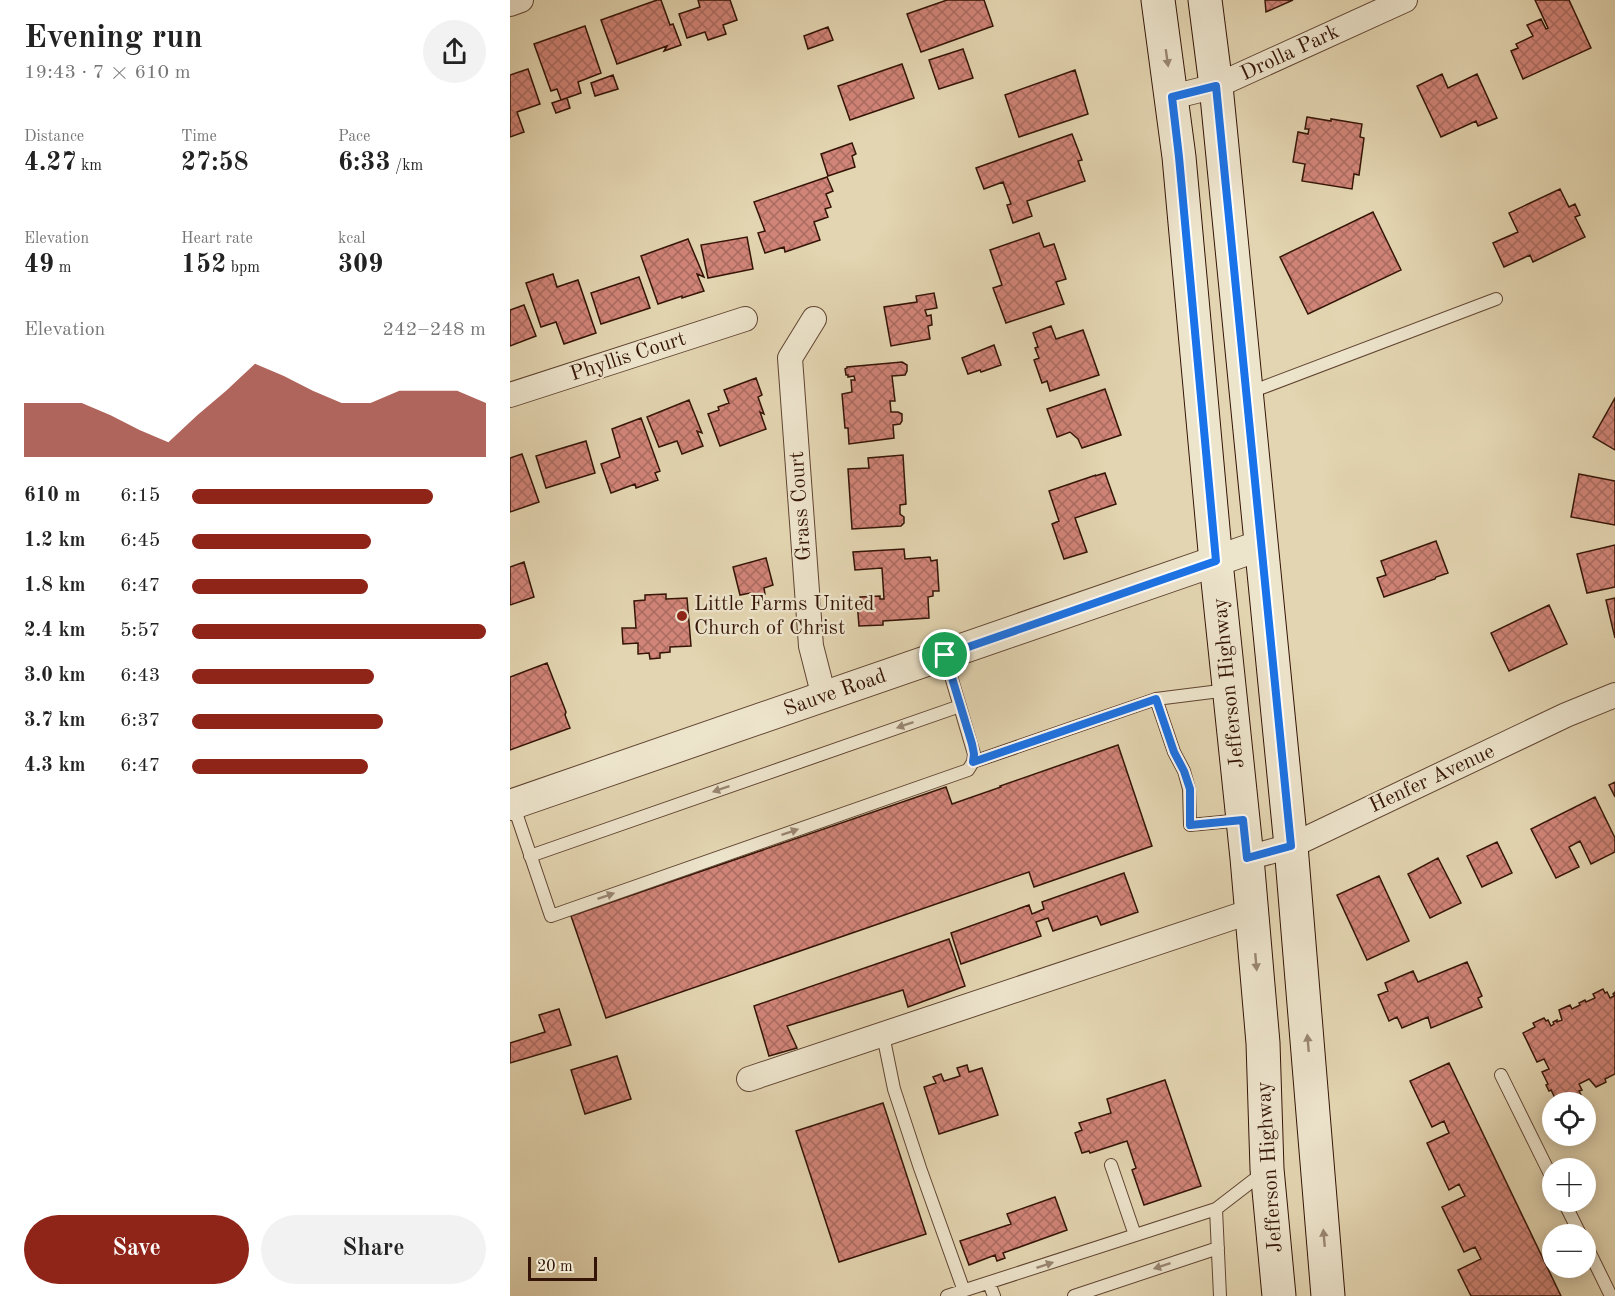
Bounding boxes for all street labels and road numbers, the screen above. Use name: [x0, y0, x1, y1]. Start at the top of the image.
street label: Drolla Park: [1237, 21, 1343, 85]
street label: Phyllis Court: [567, 328, 689, 386]
street label: Grass Court: [787, 450, 815, 562]
street label: Jefferson Highway: [1210, 597, 1248, 769]
street label: Sauve Road: [781, 666, 889, 720]
street label: Henfer Avenue: [1366, 741, 1498, 817]
street label: Jefferson Highway: [1254, 1081, 1286, 1253]

